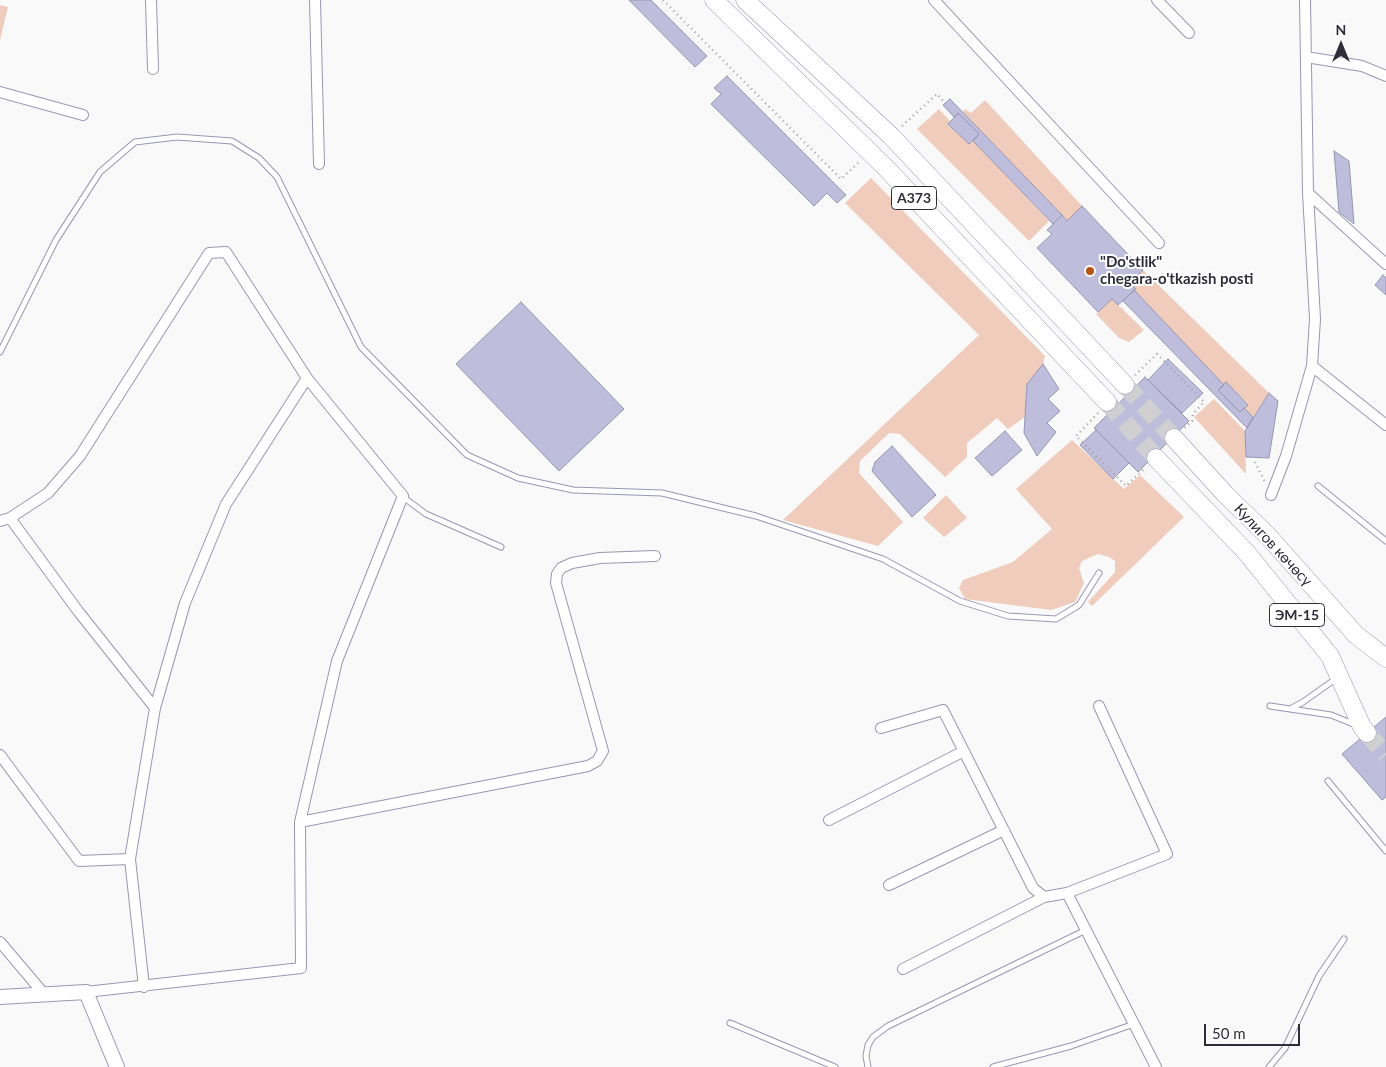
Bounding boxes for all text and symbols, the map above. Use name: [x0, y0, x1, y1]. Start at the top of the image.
north arrow: [1316, 20, 1366, 70]
text: N: [1336, 21, 1346, 38]
road number: A373: [892, 187, 936, 210]
place label: "Do'stlik" chegara-o'tkazish posti: [1100, 253, 1253, 288]
marker: "Do'stlik" chegara-o'tkazish posti: [1084, 265, 1096, 277]
street label: Кулигов көчөсү: [1230, 500, 1316, 590]
road number: ЭМ-15: [1270, 604, 1324, 626]
scale bar: [1206, 1014, 1302, 1046]
text: 50 m: [1212, 1024, 1246, 1042]

